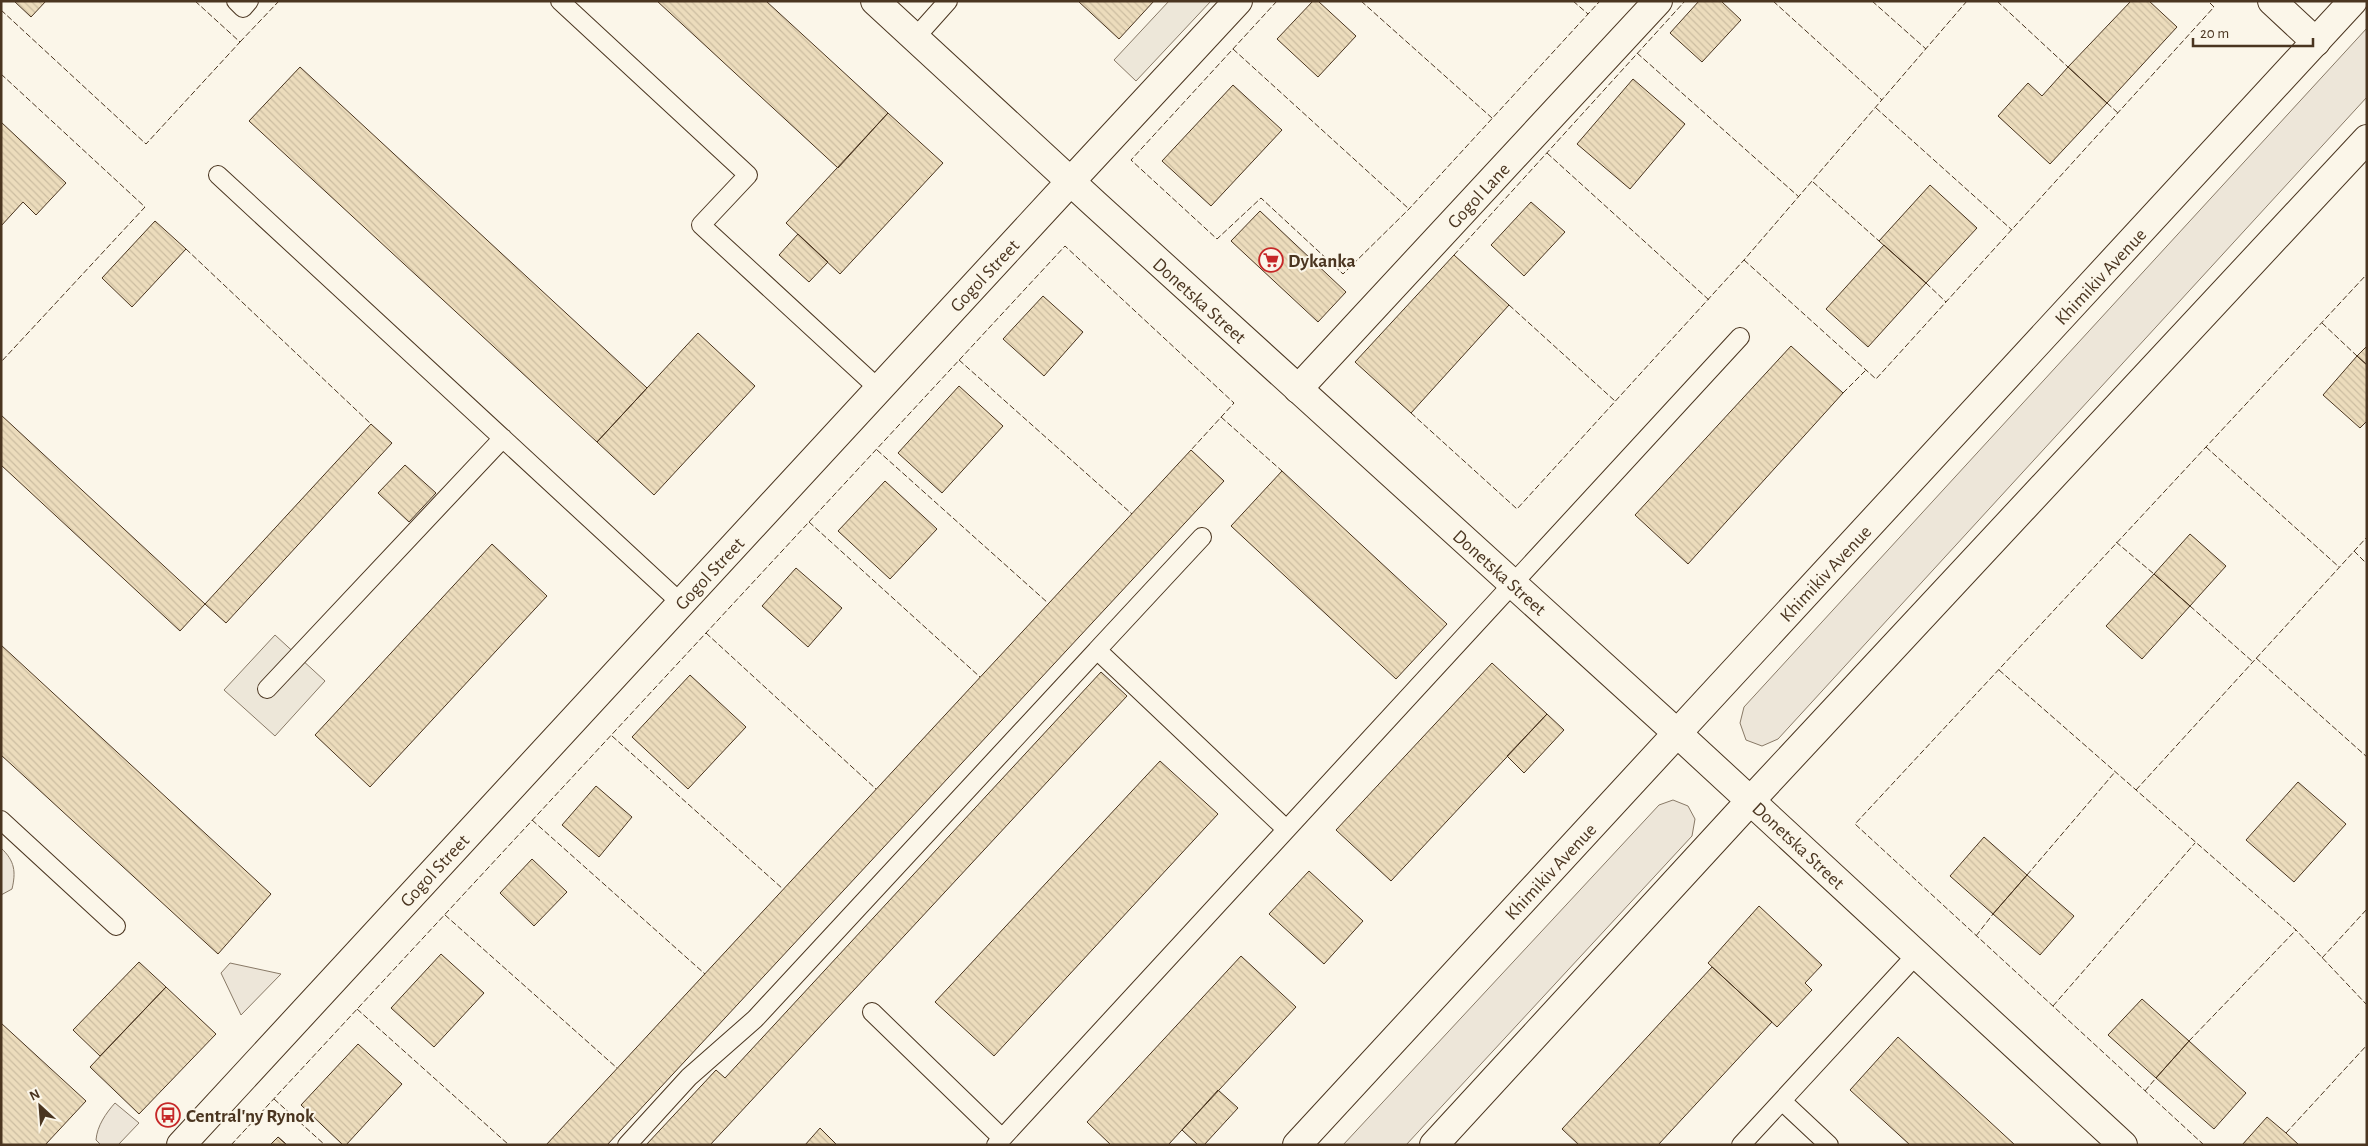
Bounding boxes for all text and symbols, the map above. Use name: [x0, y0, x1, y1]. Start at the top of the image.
scale bar: [2193, 15, 2313, 47]
text: 20 m: [2200, 26, 2229, 41]
street label: Gogol Lane: [1444, 160, 1514, 232]
street label: Khimikiv Avenue: [2052, 225, 2150, 329]
street label: Gogol Street: [947, 236, 1023, 316]
supermarket icon: Dykanka: [1258, 247, 1284, 273]
place label: Dykanka: [1288, 252, 1356, 271]
street label: Donetska Street: [1149, 255, 1249, 348]
street label: Khimikiv Avenue: [1777, 522, 1875, 626]
street label: Donetska Street: [1449, 527, 1549, 620]
street label: Gogol Street: [672, 534, 748, 614]
street label: Donetska Street: [1748, 799, 1848, 893]
street label: Khimikiv Avenue: [1502, 820, 1600, 924]
street label: Gogol Street: [397, 831, 473, 911]
north arrow: [15, 1081, 65, 1131]
text: N: [27, 1087, 42, 1104]
bus stop icon: Central'ny Rynok: [155, 1102, 181, 1128]
place label: Central'ny Rynok: [186, 1107, 315, 1126]

